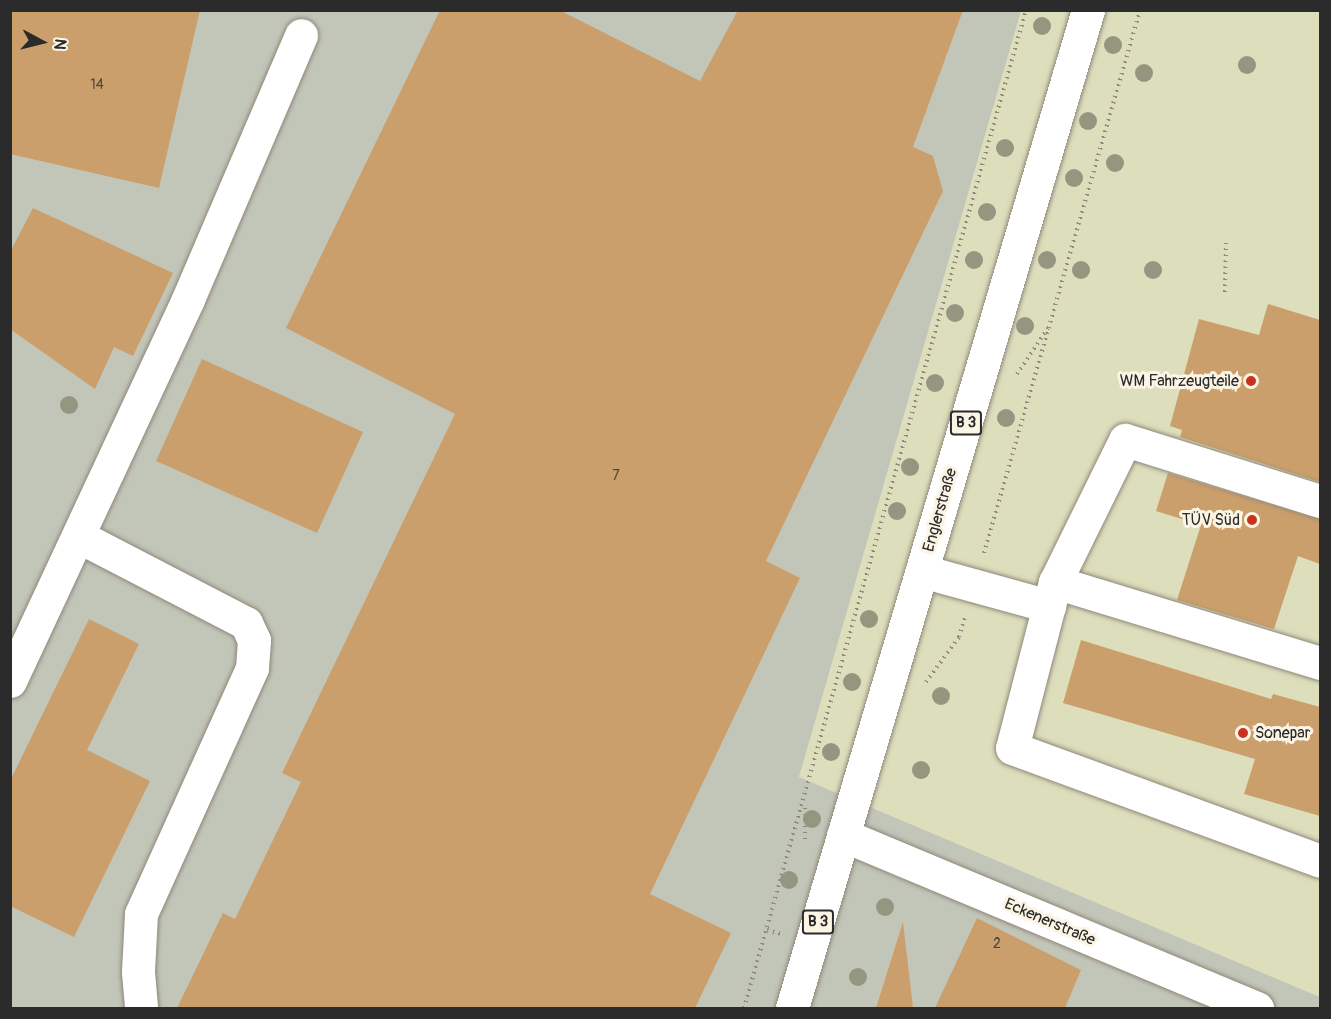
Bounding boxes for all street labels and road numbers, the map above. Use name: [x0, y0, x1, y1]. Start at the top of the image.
road number: B 3: [950, 411, 982, 435]
street label: Englerstraße: [919, 466, 961, 554]
street label: Eckenerstraße: [1002, 894, 1098, 950]
road number: B 3: [802, 910, 834, 934]

